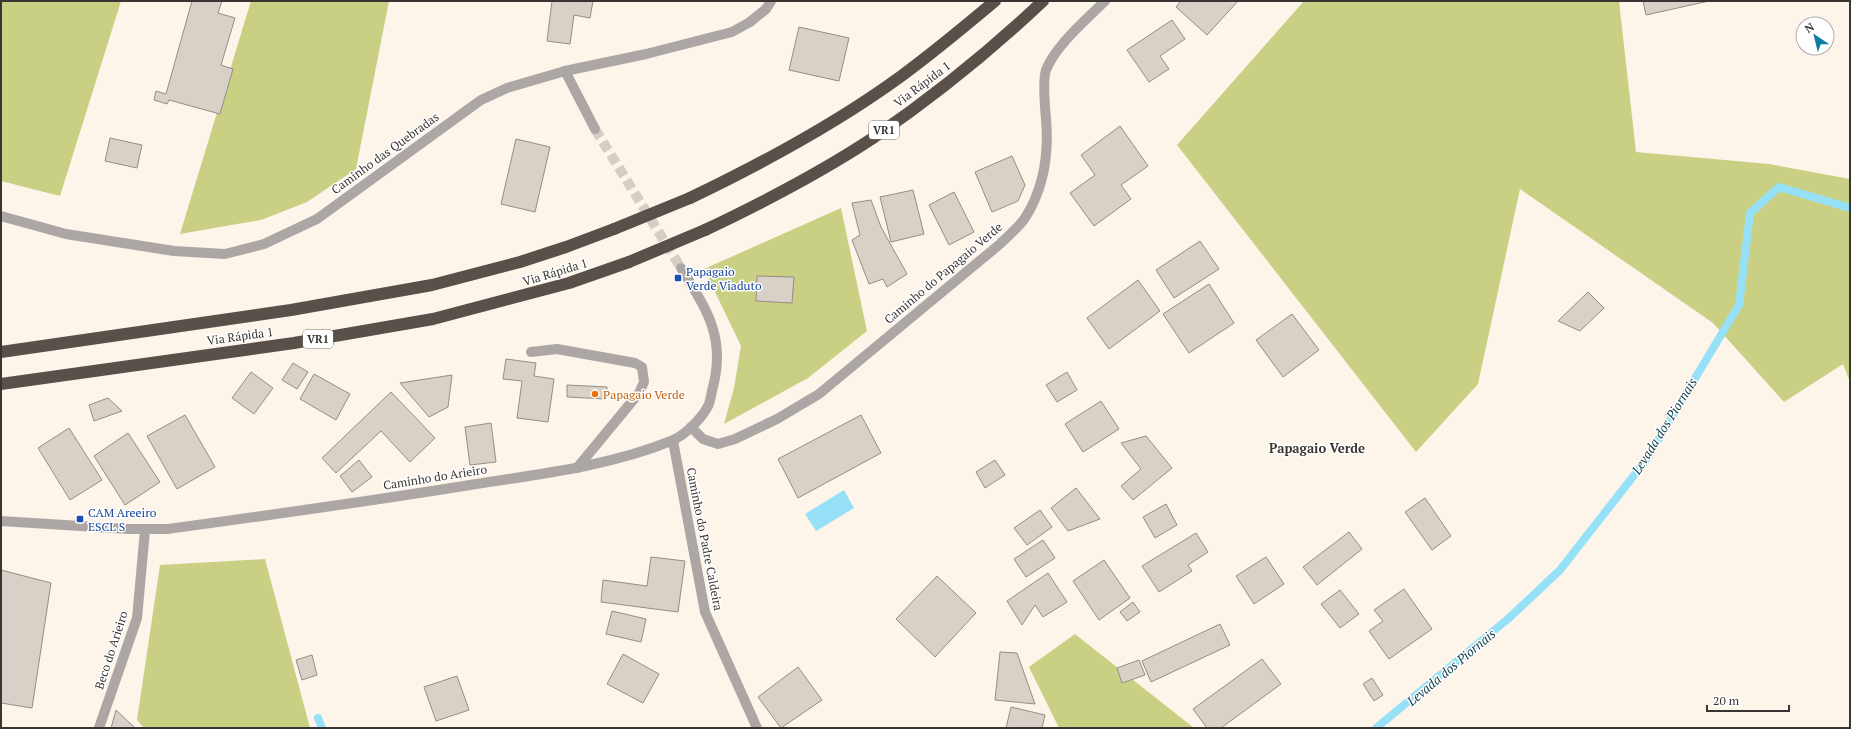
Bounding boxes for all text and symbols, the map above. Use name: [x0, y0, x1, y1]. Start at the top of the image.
north arrow: [1795, 16, 1835, 56]
text: N: [1802, 19, 1817, 36]
street label: Via Rápida 1: [891, 58, 953, 110]
street label: Caminho das Quebradas: [328, 109, 442, 197]
road number: VR1: [869, 121, 899, 139]
street label: Caminho do Papagaio Verde: [881, 219, 1005, 327]
street label: Via Rápida 1: [521, 255, 589, 289]
place label: Papagaio Verde Viaduto: [686, 264, 762, 293]
marker: Papagaio Verde Viaduto: [673, 273, 683, 283]
street label: Via Rápida 1: [206, 324, 274, 348]
road number: VR1: [303, 330, 333, 348]
water label: Levada dos Piornais: [1626, 374, 1701, 479]
place label: Papagaio Verde: [603, 387, 685, 402]
marker: Papagaio Verde: [590, 389, 600, 399]
district label: Papagaio Verde: [1269, 439, 1365, 457]
street label: Caminho do Arieiro: [382, 461, 488, 493]
street label: Caminho do Padre Caldeira: [684, 466, 726, 612]
place label: CAM Areeiro ESCL S: [88, 505, 157, 534]
marker: CAM Areeiro ESCL S: [75, 514, 85, 524]
street label: Beco do Arieiro: [91, 609, 131, 691]
water label: Levada dos Piornais: [1402, 624, 1500, 710]
scale bar: [1707, 687, 1789, 713]
text: 20 m: [1713, 693, 1740, 708]

